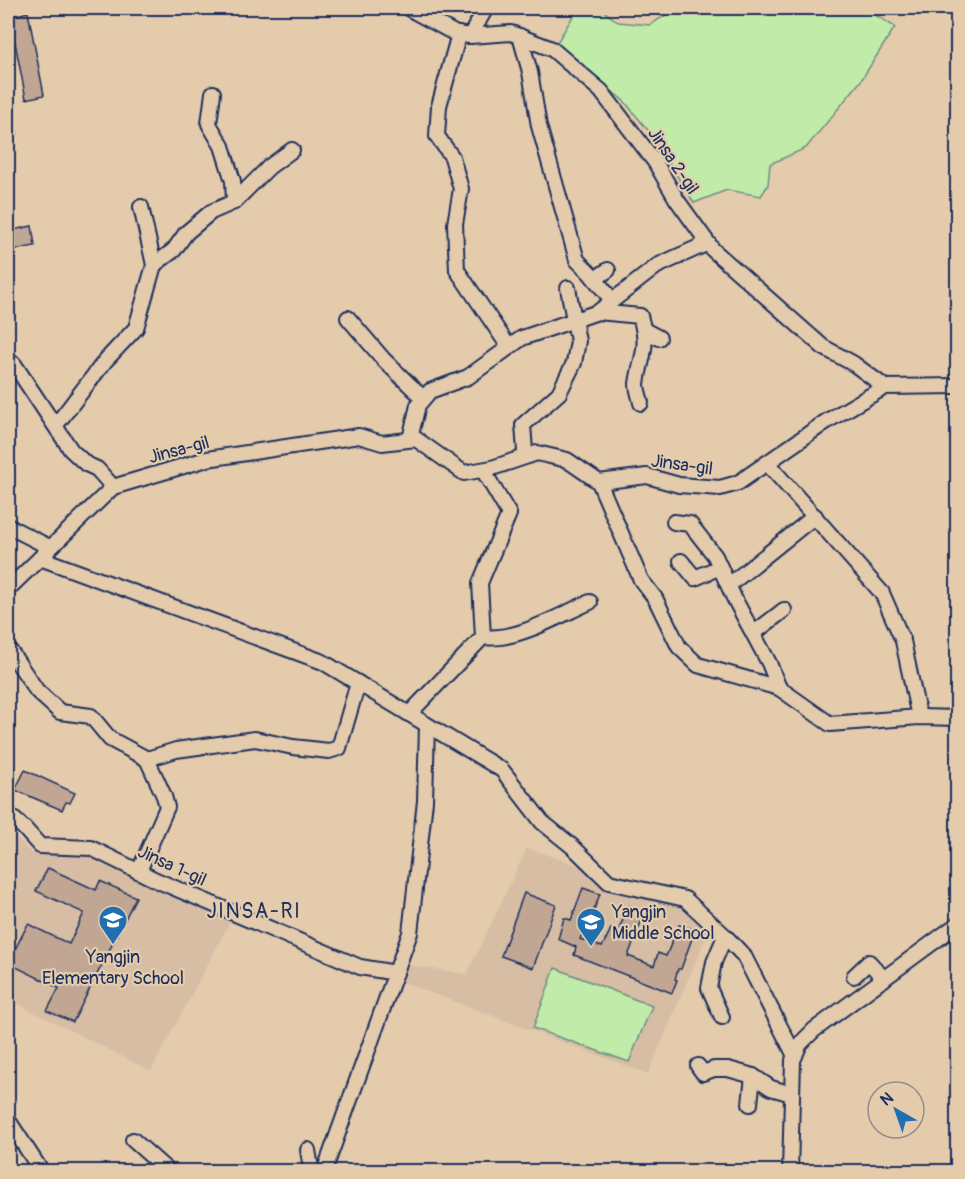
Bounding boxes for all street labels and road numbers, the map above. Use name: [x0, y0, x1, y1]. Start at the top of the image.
street label: Jinsa 2-gil: [642, 123, 704, 199]
street label: Jinsa-gil: [146, 431, 212, 469]
street label: Jinsa-gil: [650, 449, 714, 481]
street label: Jinsa 1-gil: [134, 840, 210, 892]

